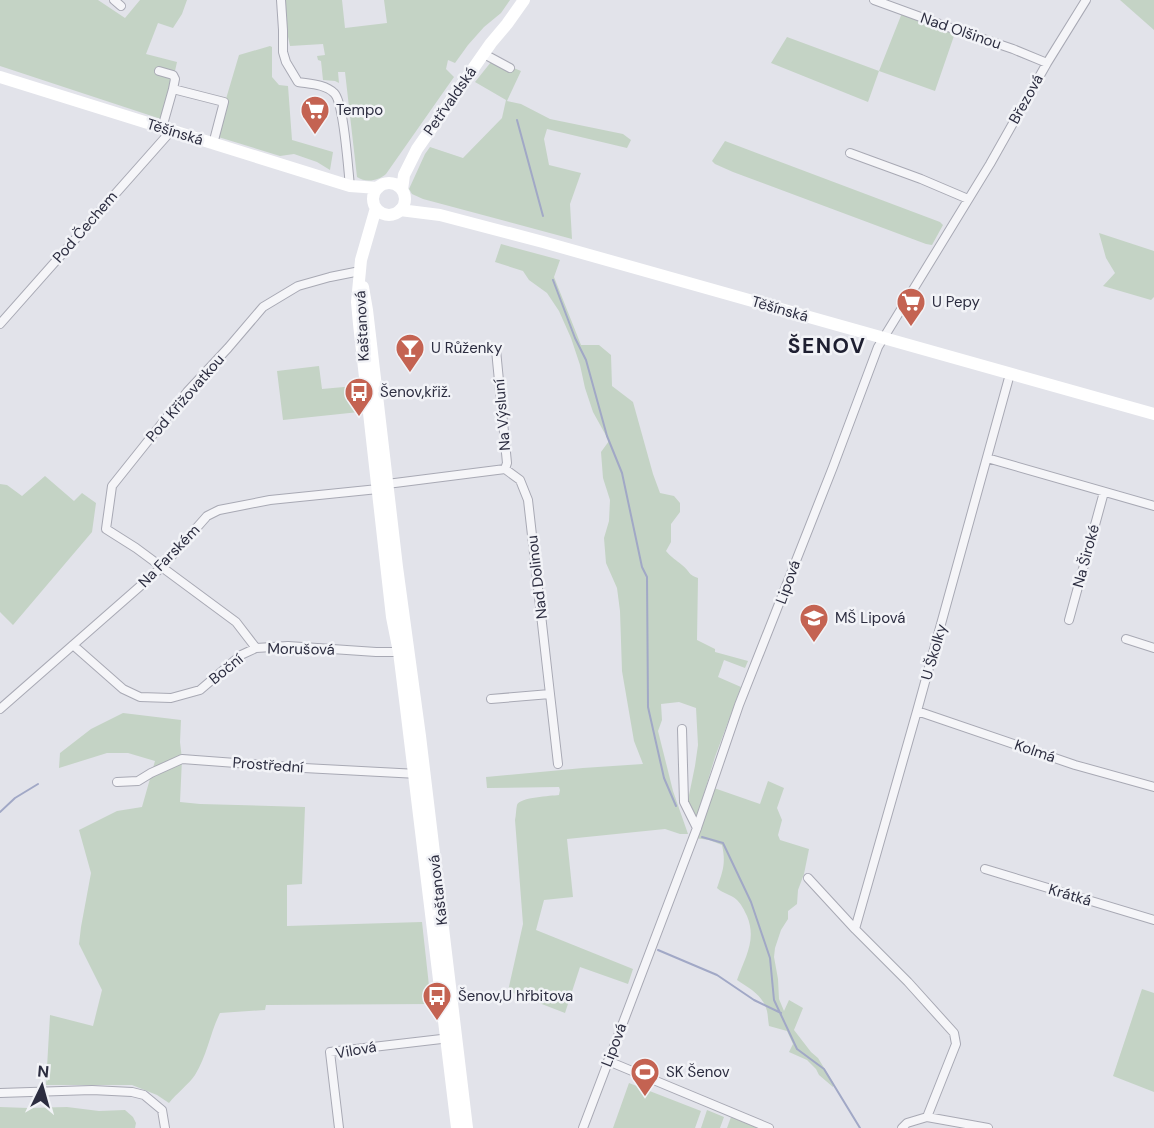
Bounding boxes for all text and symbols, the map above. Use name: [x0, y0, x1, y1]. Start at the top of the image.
street label: Nad Olšinou: [918, 8, 1004, 54]
street label: Petřvaldská: [419, 63, 481, 139]
street label: Březová: [1004, 71, 1048, 127]
supermarket icon: Tempo: [299, 94, 331, 136]
place label: Tempo: [336, 100, 383, 120]
street label: Těšínská: [144, 114, 206, 150]
street label: Pod Čechem: [48, 187, 122, 267]
supermarket icon: U Pepy: [895, 286, 927, 328]
street label: Kaštanová: [350, 290, 374, 362]
street label: Těšínská: [749, 291, 811, 327]
place label: U Pepy: [932, 292, 980, 312]
bar icon: U Růženky: [394, 332, 426, 374]
district label: ŠENOV: [788, 332, 866, 360]
place label: U Růženky: [431, 338, 503, 358]
street label: Pod Křižovatkou: [141, 350, 229, 446]
bus stop icon: Šenov,křiž.: [343, 376, 375, 418]
street label: Na Výsluní: [489, 378, 515, 452]
place label: Šenov,křiž.: [380, 382, 451, 402]
street label: Na Farském: [134, 520, 204, 592]
street label: Na Široké: [1068, 522, 1104, 590]
street label: Nad Dolinou: [522, 534, 552, 620]
street label: Lipová: [771, 557, 805, 607]
school or university icon: MŠ Lipová: [798, 602, 830, 644]
place label: MŠ Lipová: [835, 608, 905, 628]
street label: U Školky: [916, 621, 952, 682]
street label: Morušová: [267, 638, 335, 660]
street label: Boční: [205, 649, 248, 689]
street label: Kolmá: [1012, 735, 1058, 767]
street label: Prostřední: [232, 753, 305, 778]
street label: Kaštanová: [424, 854, 452, 926]
street label: Krátká: [1046, 879, 1094, 911]
bus stop icon: Šenov,U hřbitova: [421, 980, 453, 1022]
place label: Šenov,U hřbitova: [458, 986, 573, 1006]
street label: Lipová: [597, 1020, 631, 1070]
street label: Vilová: [334, 1037, 378, 1063]
north arrow: [12, 1056, 72, 1116]
sports icon: SK Šenov: [629, 1056, 661, 1098]
text: N: [37, 1061, 50, 1083]
place label: SK Šenov: [666, 1062, 730, 1082]

